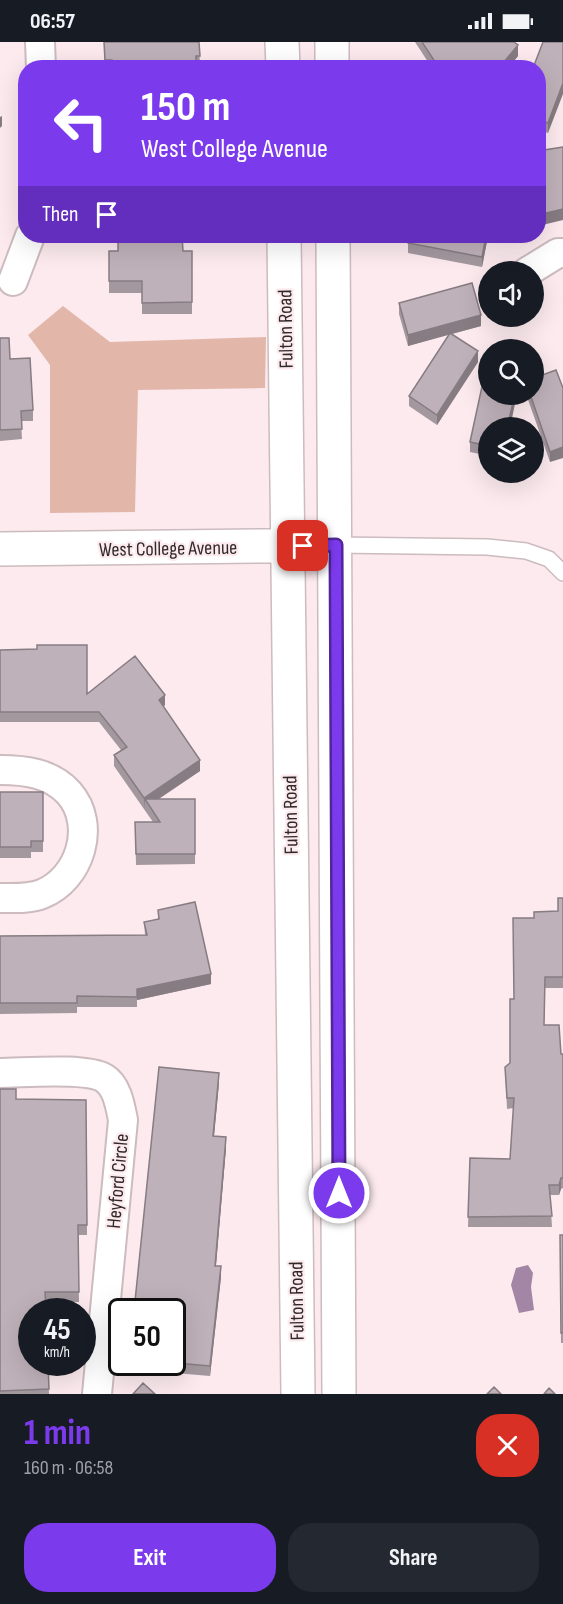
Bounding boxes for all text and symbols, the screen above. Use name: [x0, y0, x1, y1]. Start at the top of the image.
text: 06:57: [30, 8, 75, 35]
text: 150 m: [141, 82, 230, 133]
icon: left: [42, 84, 120, 162]
text: West College Avenue: [141, 133, 328, 165]
icon: arrive: [90, 198, 123, 231]
text: Then: [42, 201, 78, 228]
map controls: [478, 261, 544, 483]
button: sound: [478, 261, 544, 327]
street label: Fulton Road: [273, 289, 299, 369]
button: search: [478, 339, 544, 405]
button: layers: [478, 417, 544, 483]
pin: [277, 520, 328, 571]
icon: arrive: [286, 529, 319, 562]
street label: West College Avenue: [99, 536, 237, 562]
street label: Fulton Road: [278, 775, 304, 855]
street label: Heyford Circle: [102, 1133, 134, 1230]
position arrow: [307, 1161, 371, 1225]
street label: Fulton Road: [284, 1261, 310, 1341]
speed limit sign: 50: [108, 1298, 186, 1376]
text: 45: [43, 1312, 71, 1348]
text: km/h: [44, 1343, 70, 1362]
text: 1 min: [24, 1412, 91, 1455]
button: close: [476, 1414, 539, 1477]
text: 160 m · 06:58: [24, 1456, 113, 1480]
button: Exit: [24, 1523, 276, 1592]
button: Share: [288, 1523, 539, 1592]

